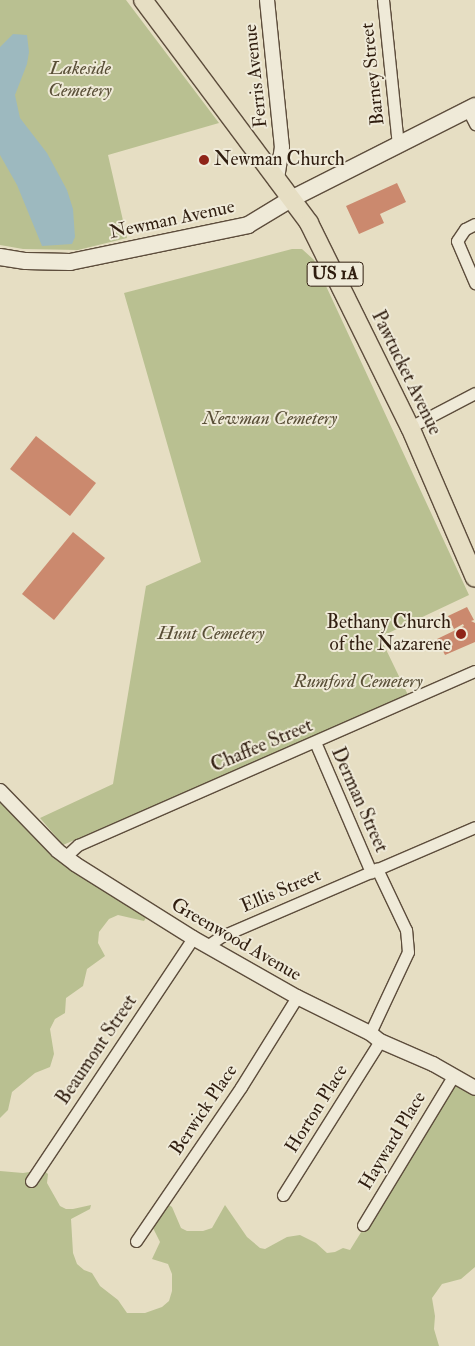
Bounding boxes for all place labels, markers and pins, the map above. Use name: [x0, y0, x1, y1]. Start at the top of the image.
place label: Newman Church: [214, 149, 345, 171]
marker: Newman Church: [198, 154, 210, 166]
place label: Bethany Church of the Nazarene: [327, 612, 451, 656]
marker: Bethany Church of the Nazarene: [455, 628, 467, 640]

